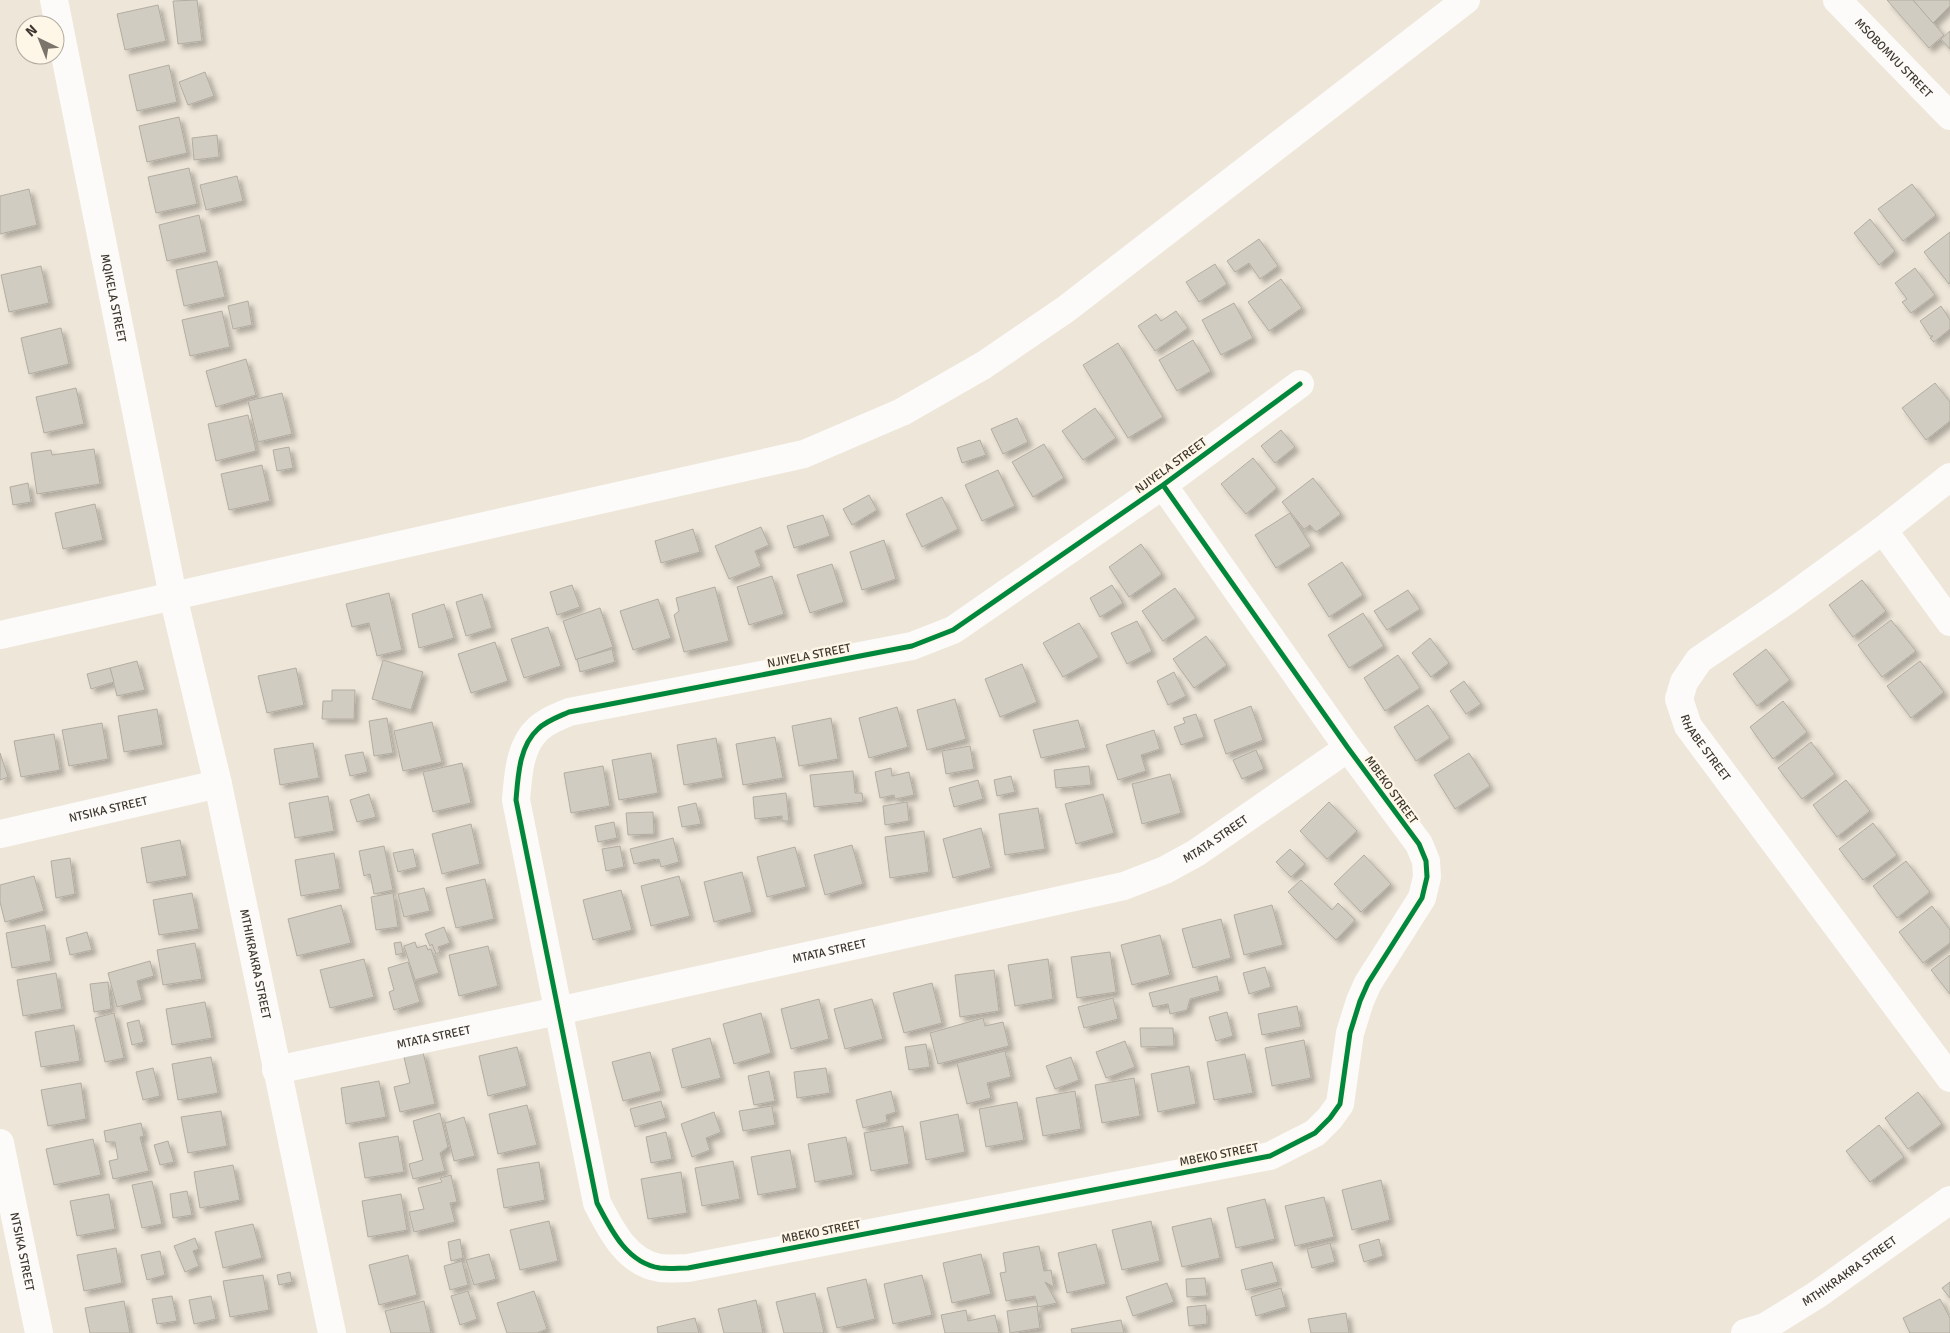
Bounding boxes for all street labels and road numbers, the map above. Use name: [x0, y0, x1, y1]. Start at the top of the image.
street label: MSOBOMVU STREET: [1851, 15, 1936, 101]
street label: MQIKELA STREET: [97, 252, 130, 344]
street label: NJIYELA STREET: [1132, 435, 1210, 497]
street label: NJIYELA STREET: [766, 641, 852, 671]
street label: RHABE STREET: [1677, 712, 1734, 784]
street label: MBEKO STREET: [1361, 753, 1421, 827]
street label: NTSIKA STREET: [67, 793, 149, 825]
street label: MTATA STREET: [1180, 812, 1251, 866]
street label: MTHIKRAKRA STREET: [237, 908, 274, 1021]
street label: MTATA STREET: [791, 936, 868, 967]
street label: MTATA STREET: [395, 1022, 472, 1052]
street label: MBEKO STREET: [1178, 1140, 1260, 1170]
street label: NTSIKA STREET: [7, 1211, 38, 1293]
street label: MBEKO STREET: [780, 1217, 862, 1247]
street label: MTHIKRAKRA STREET: [1799, 1233, 1900, 1310]

